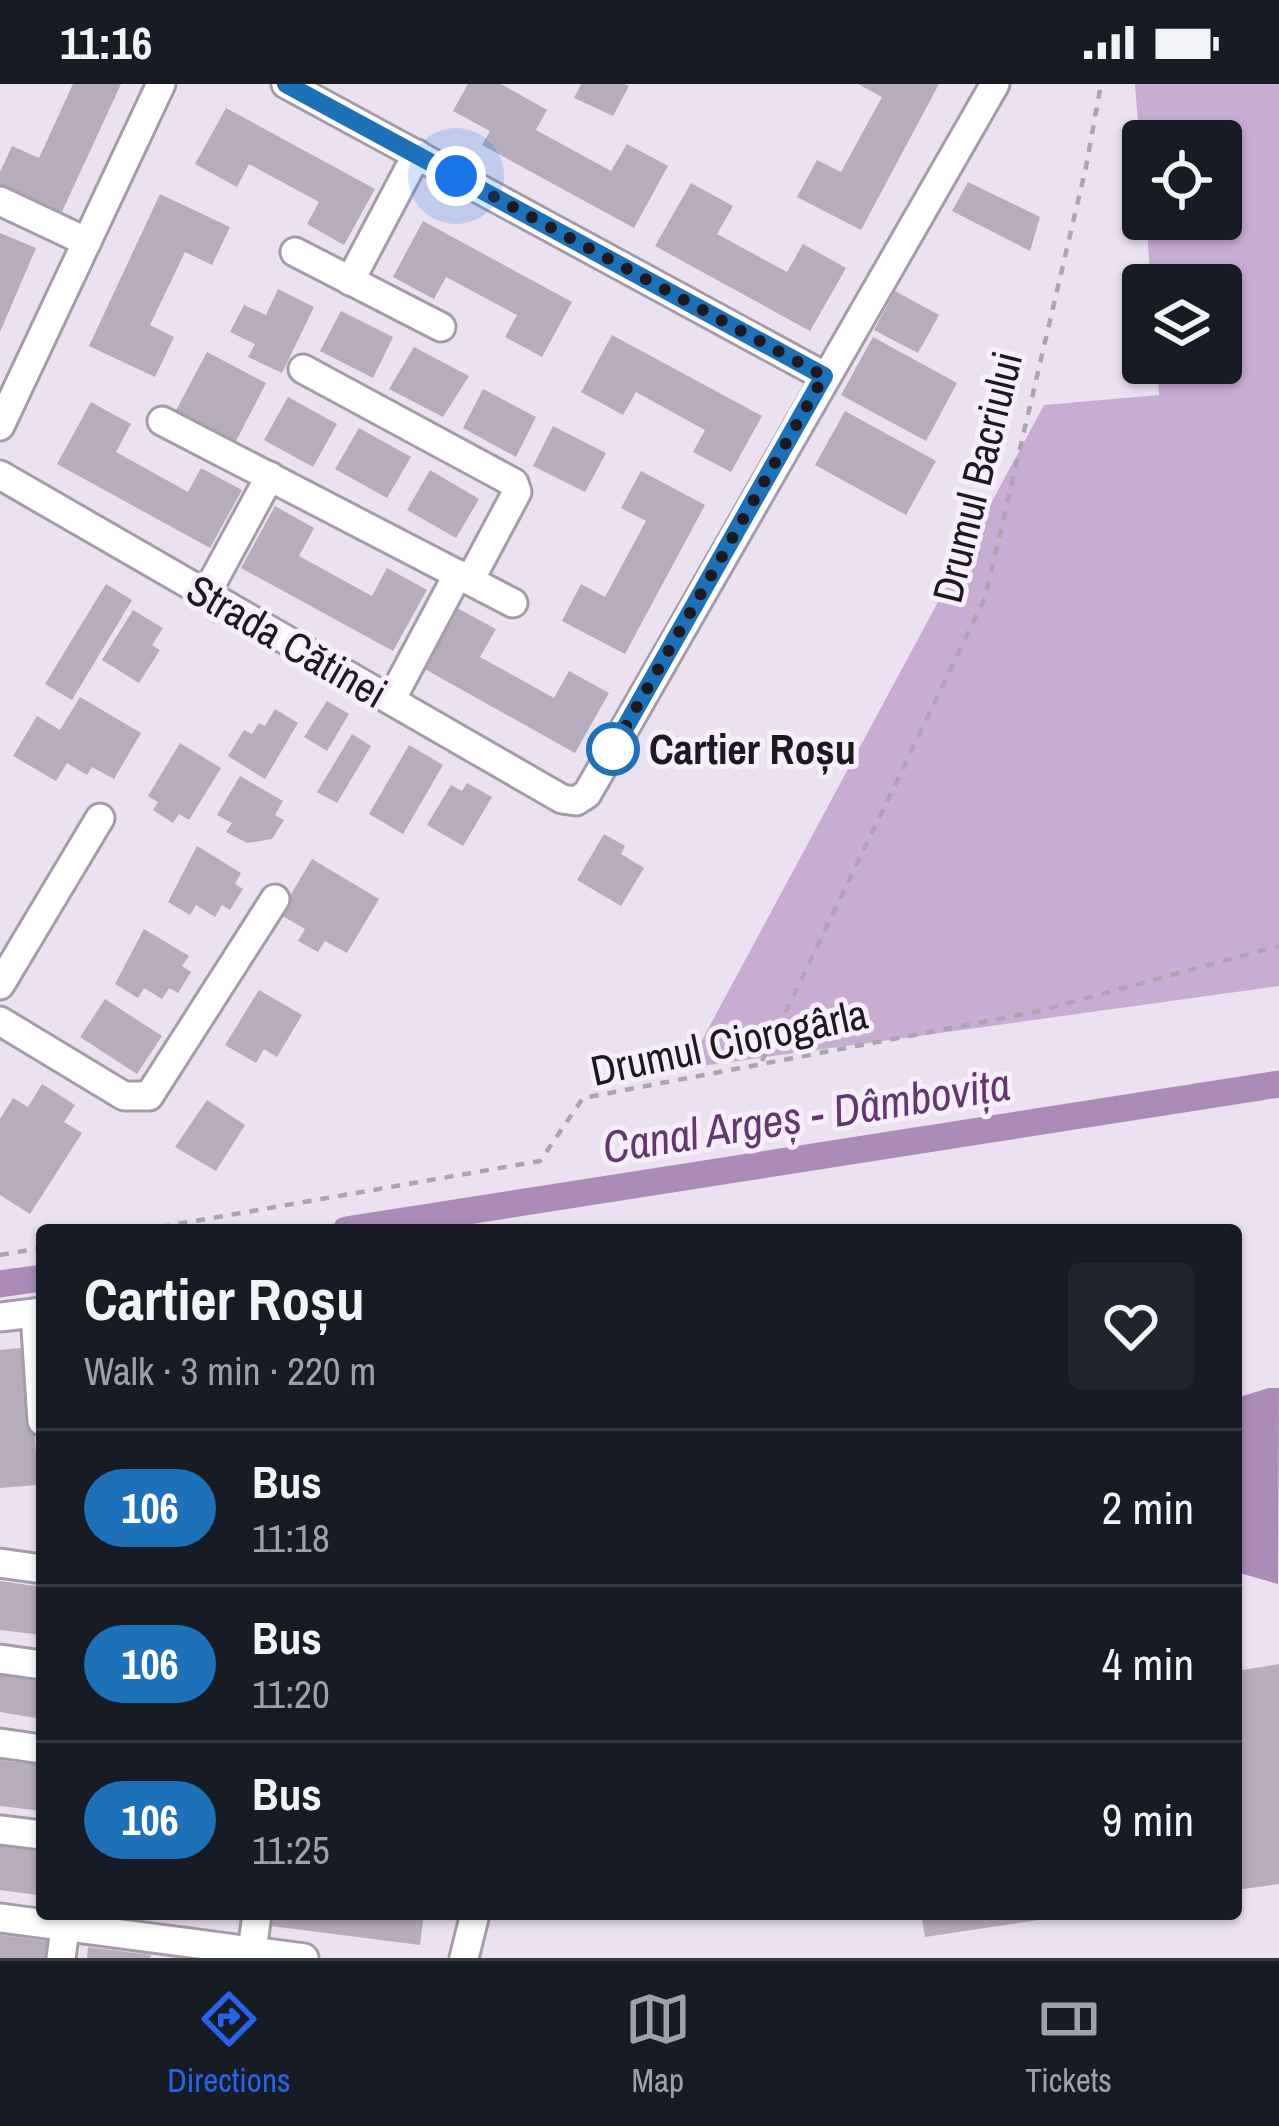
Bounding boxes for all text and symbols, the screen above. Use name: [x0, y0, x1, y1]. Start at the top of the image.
text: 11:16: [60, 12, 152, 73]
map controls: [1122, 120, 1242, 384]
button: locate: [1122, 120, 1242, 240]
your location: [426, 146, 486, 206]
button: layers: [1122, 264, 1242, 384]
street label: Drumul Bacriului: [919, 346, 1035, 608]
street label: Strada Cătinei: [177, 561, 397, 721]
place label: Cartier Roșu: [649, 721, 856, 777]
marker: Cartier Roșu: [588, 724, 638, 774]
street label: Drumul Ciorogârla: [586, 985, 872, 1099]
water label: Canal Argeș - Dâmbovița: [598, 1053, 1014, 1177]
text: Cartier Roșu: [84, 1261, 365, 1338]
button: heart: [1068, 1263, 1194, 1389]
text: Walk · 3 min · 220 m: [84, 1345, 376, 1397]
text: Bus: [252, 1451, 322, 1512]
text: 2 min: [1102, 1477, 1194, 1538]
text: 106: [121, 1480, 179, 1536]
text: 11:18: [252, 1512, 330, 1564]
text: Bus: [252, 1607, 322, 1668]
text: 4 min: [1102, 1633, 1194, 1694]
text: 106: [121, 1636, 179, 1692]
text: 11:20: [252, 1668, 330, 1720]
text: Bus: [252, 1763, 322, 1824]
text: 9 min: [1102, 1789, 1194, 1850]
text: 106: [121, 1792, 179, 1848]
text: 11:25: [252, 1824, 330, 1876]
tab: Directions: [167, 1986, 291, 2102]
tab: Map: [625, 1986, 691, 2102]
tab: Tickets: [1025, 1986, 1112, 2102]

